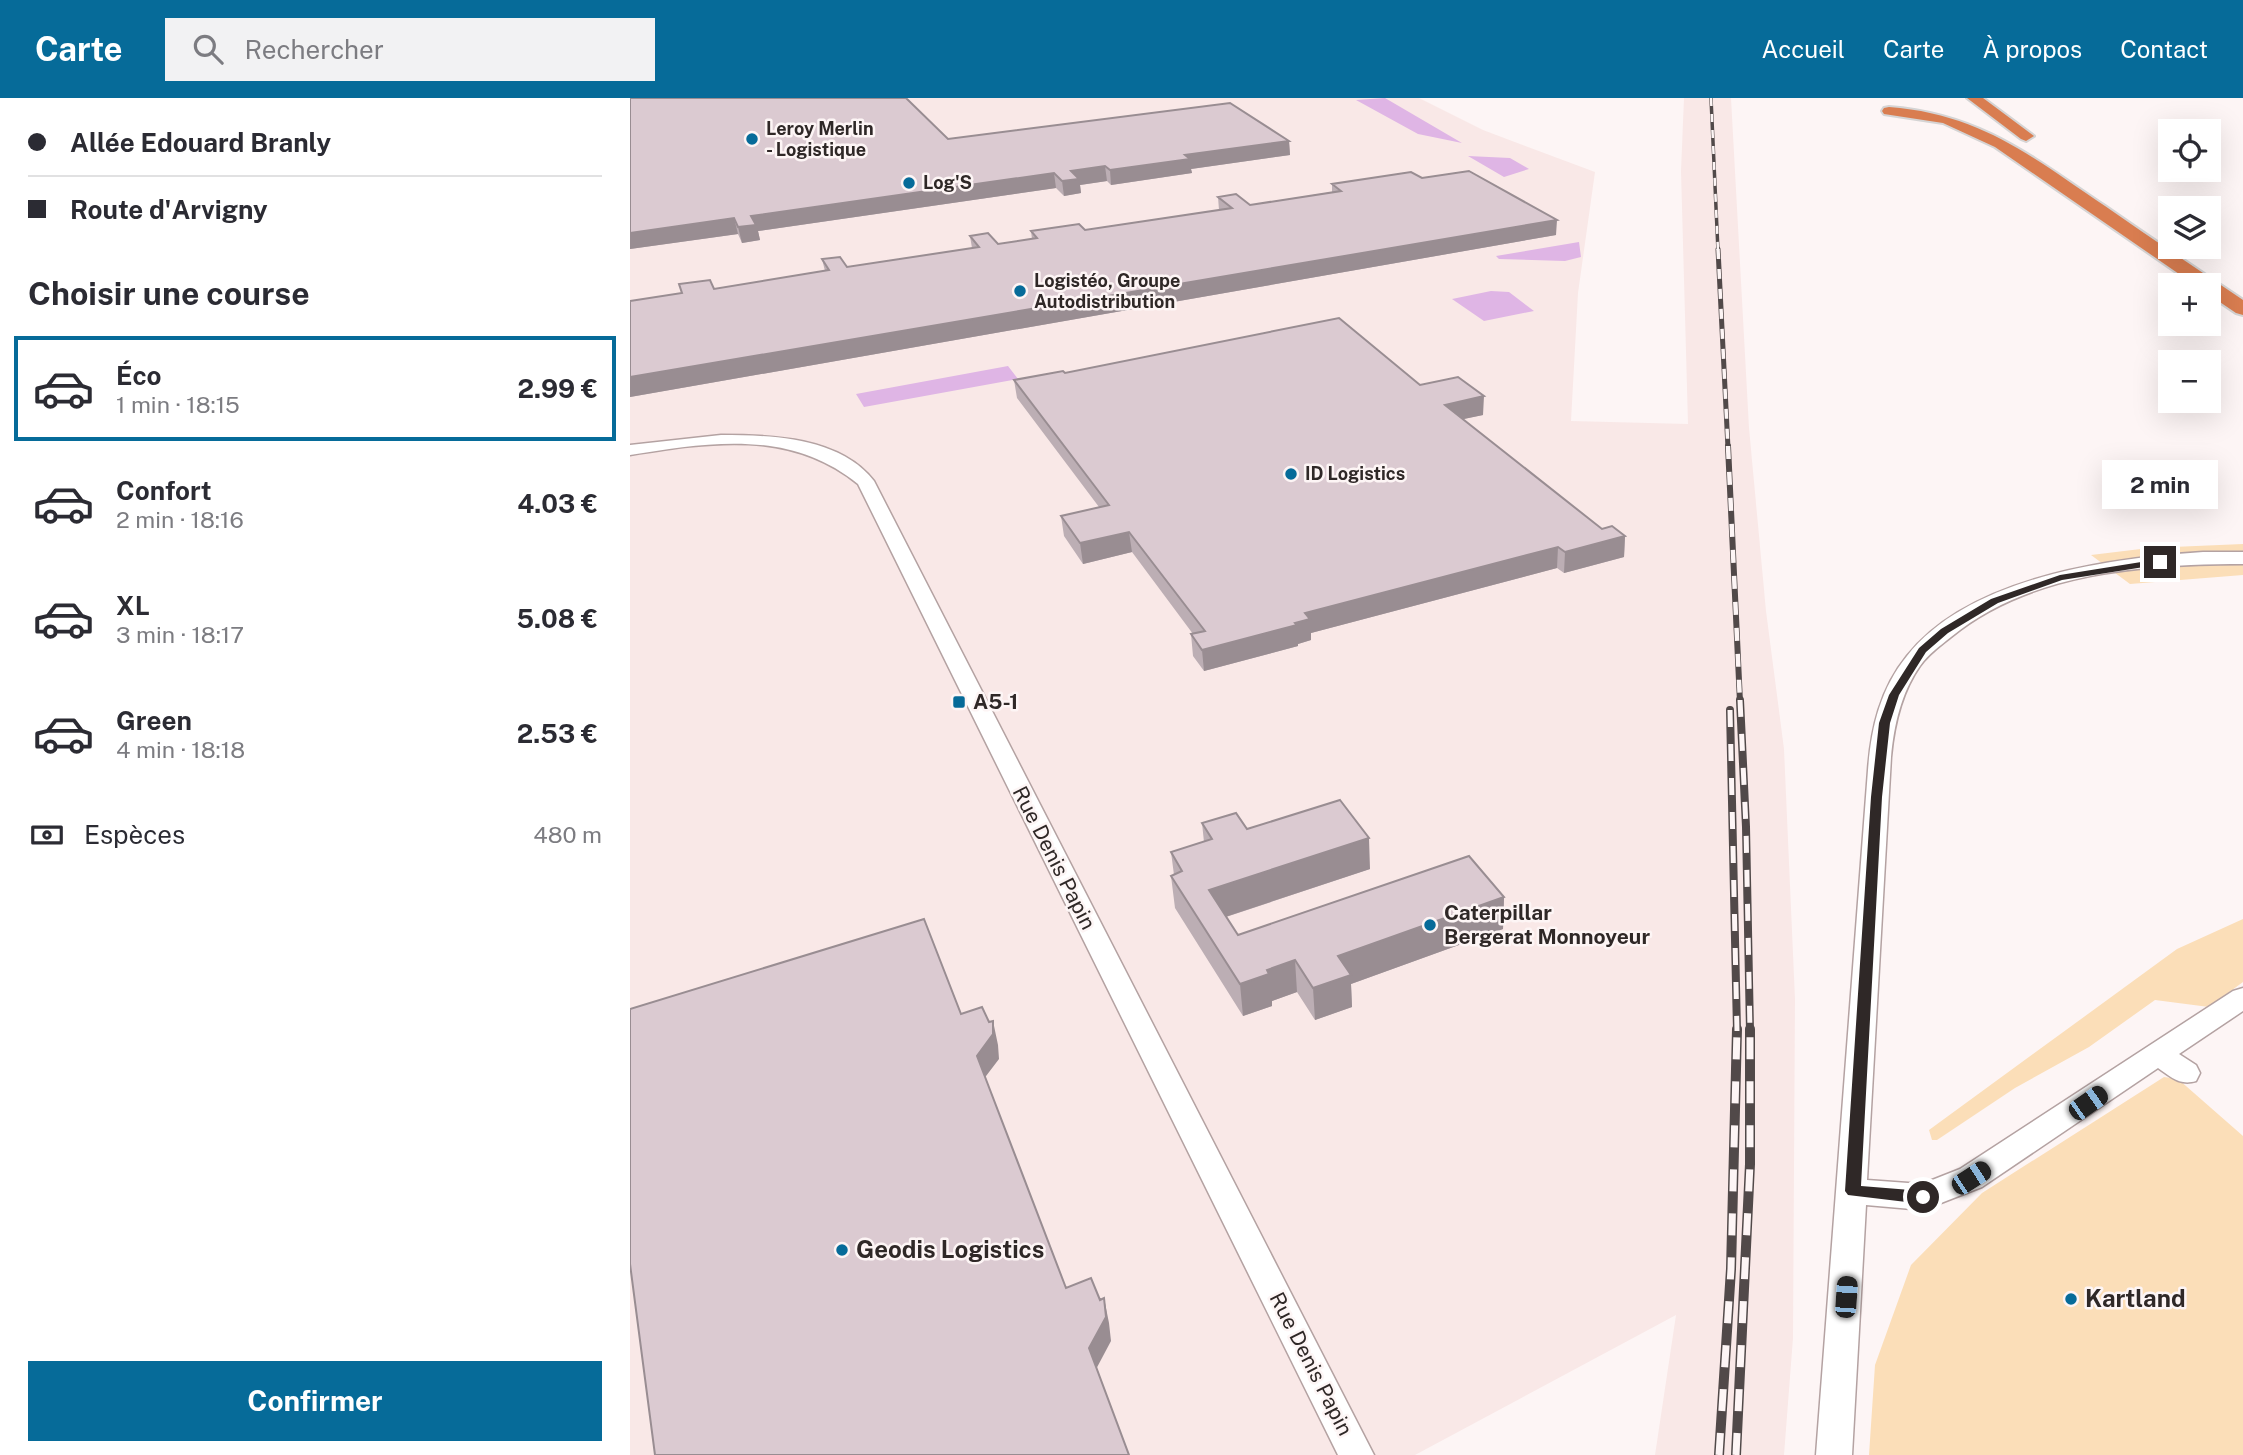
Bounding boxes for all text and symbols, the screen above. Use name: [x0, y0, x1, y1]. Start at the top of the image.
search box: [165, 18, 655, 81]
text: Carte: [35, 30, 123, 68]
icon: search: [189, 30, 227, 68]
text: Rechercher: [245, 34, 384, 65]
text: Accueil: [1762, 35, 1845, 63]
text: Carte: [1883, 35, 1944, 63]
text: À propos: [1982, 35, 2082, 63]
text: Contact: [2120, 35, 2208, 63]
place label: Leroy Merlin - Logistique: [766, 118, 874, 160]
map controls: [2158, 119, 2221, 413]
button: locate: [2158, 119, 2221, 182]
text: Allée Edouard Branly: [70, 127, 331, 158]
marker: Leroy Merlin - Logistique: [744, 131, 760, 147]
place label: Log'S: [923, 172, 972, 193]
marker: Log'S: [901, 175, 917, 191]
text: Route d'Arvigny: [70, 194, 268, 225]
button: layers: [2158, 196, 2221, 259]
place label: Logistéo, Groupe Autodistribution: [1034, 270, 1180, 312]
button: +: [2158, 273, 2221, 336]
text: Choisir une course: [28, 275, 310, 312]
marker: Logistéo, Groupe Autodistribution: [1012, 283, 1028, 299]
button: −: [2158, 350, 2221, 413]
icon: car: [32, 357, 95, 420]
text: Éco: [116, 360, 162, 391]
text: 2.99 €: [517, 373, 598, 404]
text: 1 min · 18:15: [116, 391, 240, 418]
callout: 2 min: [2102, 461, 2218, 510]
place label: ID Logistics: [1305, 463, 1405, 484]
marker: ID Logistics: [1283, 466, 1299, 482]
text: 2 min: [2130, 471, 2190, 498]
icon: car: [32, 472, 95, 535]
text: Confort: [116, 475, 212, 506]
text: 4.03 €: [517, 488, 598, 519]
text: 2 min · 18:16: [116, 506, 244, 533]
route end: [2144, 546, 2176, 578]
icon: car: [32, 587, 95, 650]
text: XL: [116, 590, 150, 621]
text: 5.08 €: [517, 603, 598, 634]
text: 3 min · 18:17: [116, 621, 244, 648]
place label: A5-1: [973, 689, 1018, 714]
marker: A5-1: [951, 694, 967, 710]
icon: car: [32, 702, 95, 765]
text: Green: [116, 705, 192, 736]
text: 2.53 €: [517, 718, 598, 749]
text: 4 min · 18:18: [116, 736, 245, 763]
street label: Rue Denis Papin: [1008, 782, 1101, 934]
icon: cash: [28, 816, 66, 854]
text: Espèces: [84, 819, 185, 850]
text: 480 m: [533, 821, 602, 848]
place label: Caterpillar Bergerat Monnoyeur: [1444, 900, 1650, 949]
marker: Caterpillar Bergerat Monnoyeur: [1422, 917, 1438, 933]
car: [2065, 1082, 2112, 1124]
car: [1948, 1158, 1995, 1198]
route start: [1907, 1181, 1939, 1213]
place label: Geodis Logistics: [856, 1235, 1044, 1263]
marker: Geodis Logistics: [834, 1242, 850, 1258]
car: [1835, 1275, 1858, 1319]
place label: Kartland: [2085, 1284, 2186, 1312]
street label: Rue Denis Papin: [1265, 1288, 1358, 1440]
marker: Kartland: [2063, 1291, 2079, 1307]
button: Confirmer: [28, 1361, 602, 1441]

